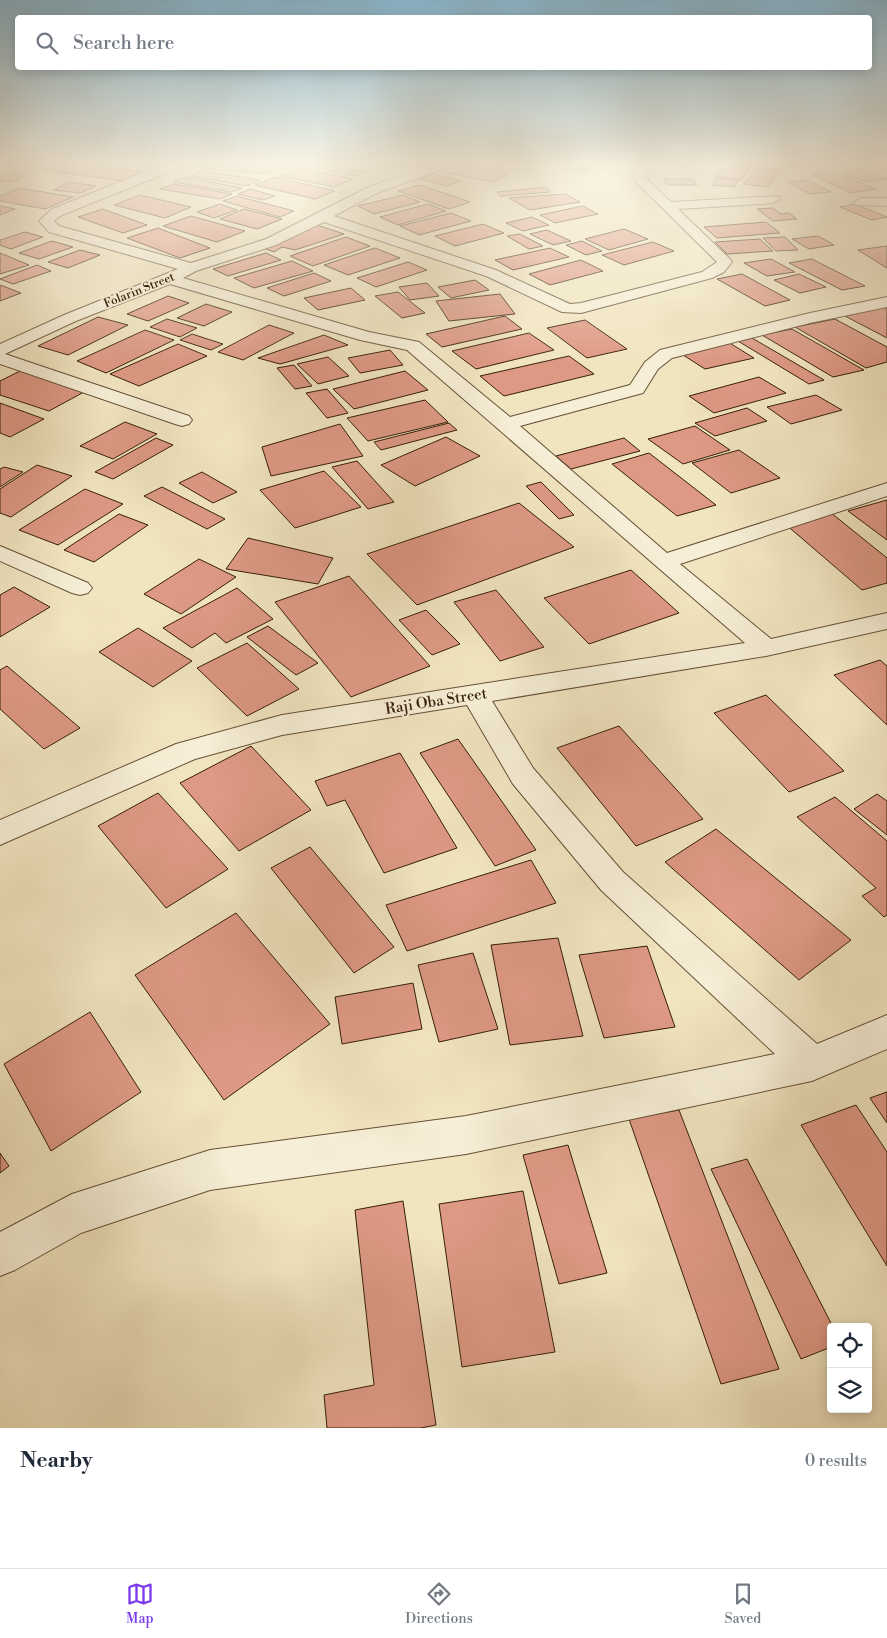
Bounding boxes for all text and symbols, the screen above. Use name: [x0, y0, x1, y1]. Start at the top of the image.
search box: [15, 15, 872, 70]
icon: search: [33, 29, 61, 57]
text: Search here: [73, 31, 174, 55]
street label: Folarin Street: [102, 269, 177, 311]
street label: Raji Oba Street: [384, 684, 489, 719]
map controls: [827, 1323, 872, 1413]
button: locate: [827, 1323, 872, 1368]
button: layers: [827, 1368, 872, 1413]
text: Nearby: [20, 1448, 93, 1474]
text: 0 results: [805, 1451, 867, 1471]
tab: Map: [126, 1580, 154, 1628]
tab: Directions: [405, 1580, 473, 1628]
tab: Saved: [724, 1580, 761, 1628]

